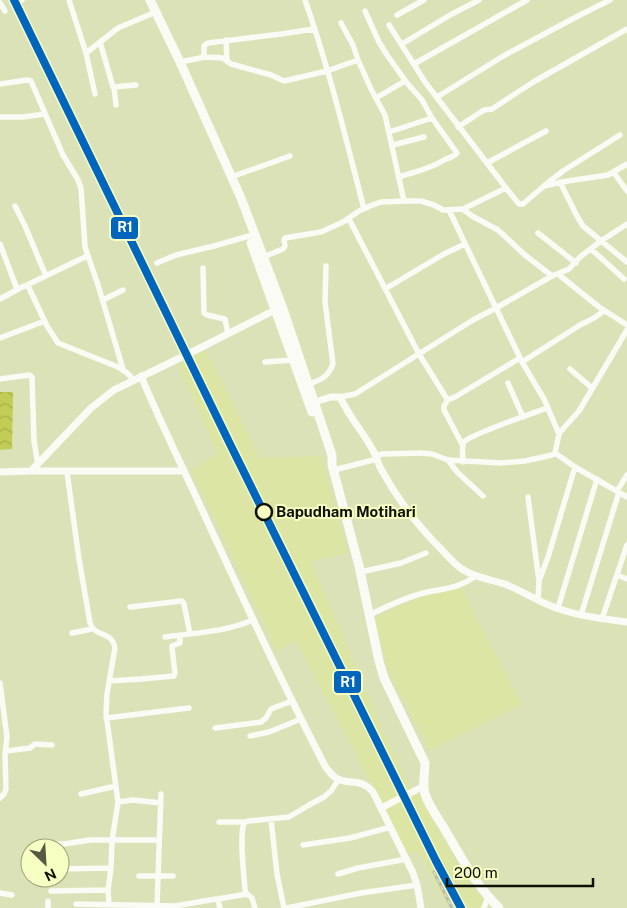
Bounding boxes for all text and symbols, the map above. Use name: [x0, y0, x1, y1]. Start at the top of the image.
line badge: R1: [110, 216, 139, 240]
text: R1: [117, 219, 133, 235]
marker: Bapudham Motihari: [255, 503, 273, 521]
place label: Bapudham Motihari: [276, 503, 416, 520]
line badge: R1: [333, 670, 362, 694]
text: R1: [340, 674, 356, 690]
north arrow: [20, 838, 70, 888]
scale bar: [447, 856, 593, 888]
text: 200 m: [454, 864, 498, 881]
text: N: [42, 865, 59, 884]

